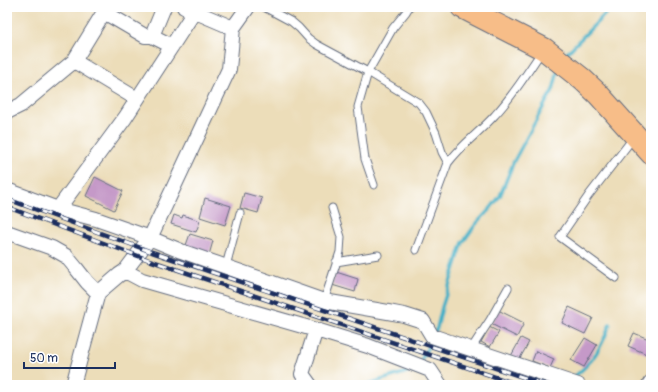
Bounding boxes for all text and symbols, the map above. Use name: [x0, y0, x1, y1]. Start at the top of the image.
scale bar: [24, 344, 115, 370]
text: 50 m: [30, 351, 58, 366]

